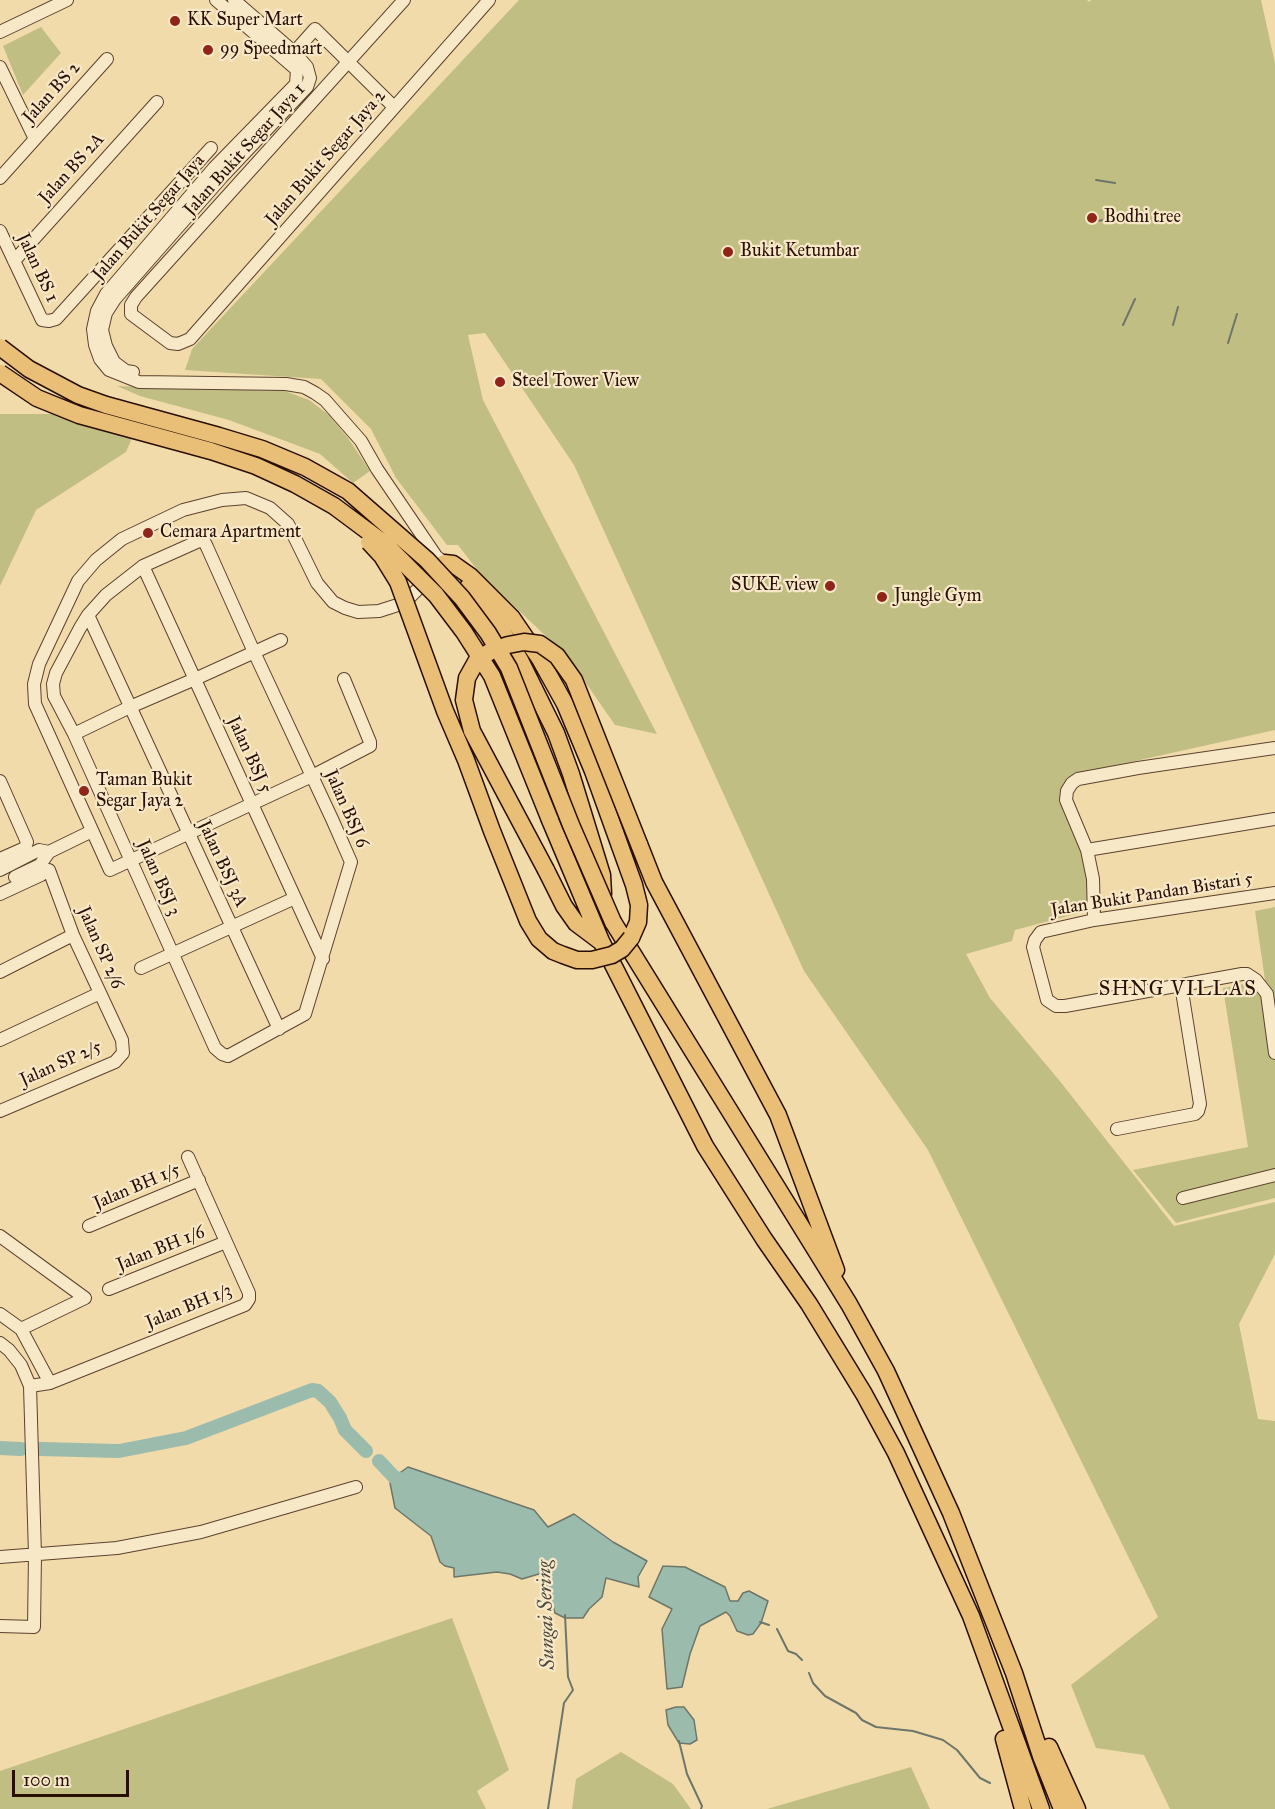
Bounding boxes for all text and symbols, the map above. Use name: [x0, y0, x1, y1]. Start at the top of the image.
place label: KK Super Mart: [187, 10, 303, 32]
marker: KK Super Mart: [168, 14, 182, 28]
place label: 99 Speedmart: [220, 39, 322, 61]
marker: 99 Speedmart: [201, 43, 215, 57]
street label: Jalan BS 2: [19, 58, 85, 128]
street label: Jalan Bukit Segar Jaya 1: [180, 79, 310, 221]
street label: Jalan Bukit Segar Jaya 2: [261, 86, 391, 230]
street label: Jalan BS 2A: [35, 129, 109, 209]
street label: Jalan Bukit Segar Jaya: [88, 150, 210, 286]
place label: Bodhi tree: [1104, 207, 1181, 229]
marker: Bodhi tree: [1085, 211, 1099, 225]
street label: Jalan BS 1: [12, 230, 62, 306]
place label: Bukit Ketumbar: [740, 241, 859, 263]
marker: Bukit Ketumbar: [721, 245, 735, 259]
place label: Steel Tower View: [512, 371, 639, 393]
marker: Steel Tower View: [493, 375, 507, 389]
place label: Cemara Apartment: [160, 522, 301, 544]
marker: Cemara Apartment: [141, 526, 155, 540]
place label: SUKE view: [731, 575, 818, 597]
marker: SUKE view: [823, 579, 837, 593]
place label: Jungle Gym: [894, 586, 982, 608]
marker: Jungle Gym: [875, 590, 889, 604]
street label: Jalan BSJ 5: [222, 713, 276, 797]
street label: Jalan BSJ 6: [319, 767, 373, 851]
place label: Taman Bukit Segar Jaya 2: [96, 770, 192, 812]
marker: Taman Bukit Segar Jaya 2: [77, 784, 91, 798]
street label: Jalan BSJ 3A: [193, 817, 251, 911]
street label: Jalan BSJ 3: [132, 837, 184, 919]
street label: Jalan Bukit Pandan Bistari 5: [1049, 868, 1255, 922]
street label: Jalan SP 2/6: [72, 903, 128, 993]
district label: SHNG VILLAS: [1099, 978, 1257, 1002]
street label: Jalan SP 2/5: [17, 1036, 105, 1092]
street label: Jalan BH 1/5: [90, 1159, 184, 1215]
street label: Jalan BH 1/6: [114, 1222, 208, 1276]
street label: Jalan BH 1/3: [143, 1280, 235, 1334]
water label: Sungai Sering: [533, 1560, 561, 1670]
scale bar: [15, 1758, 132, 1796]
text: 100 m: [23, 1769, 70, 1791]

